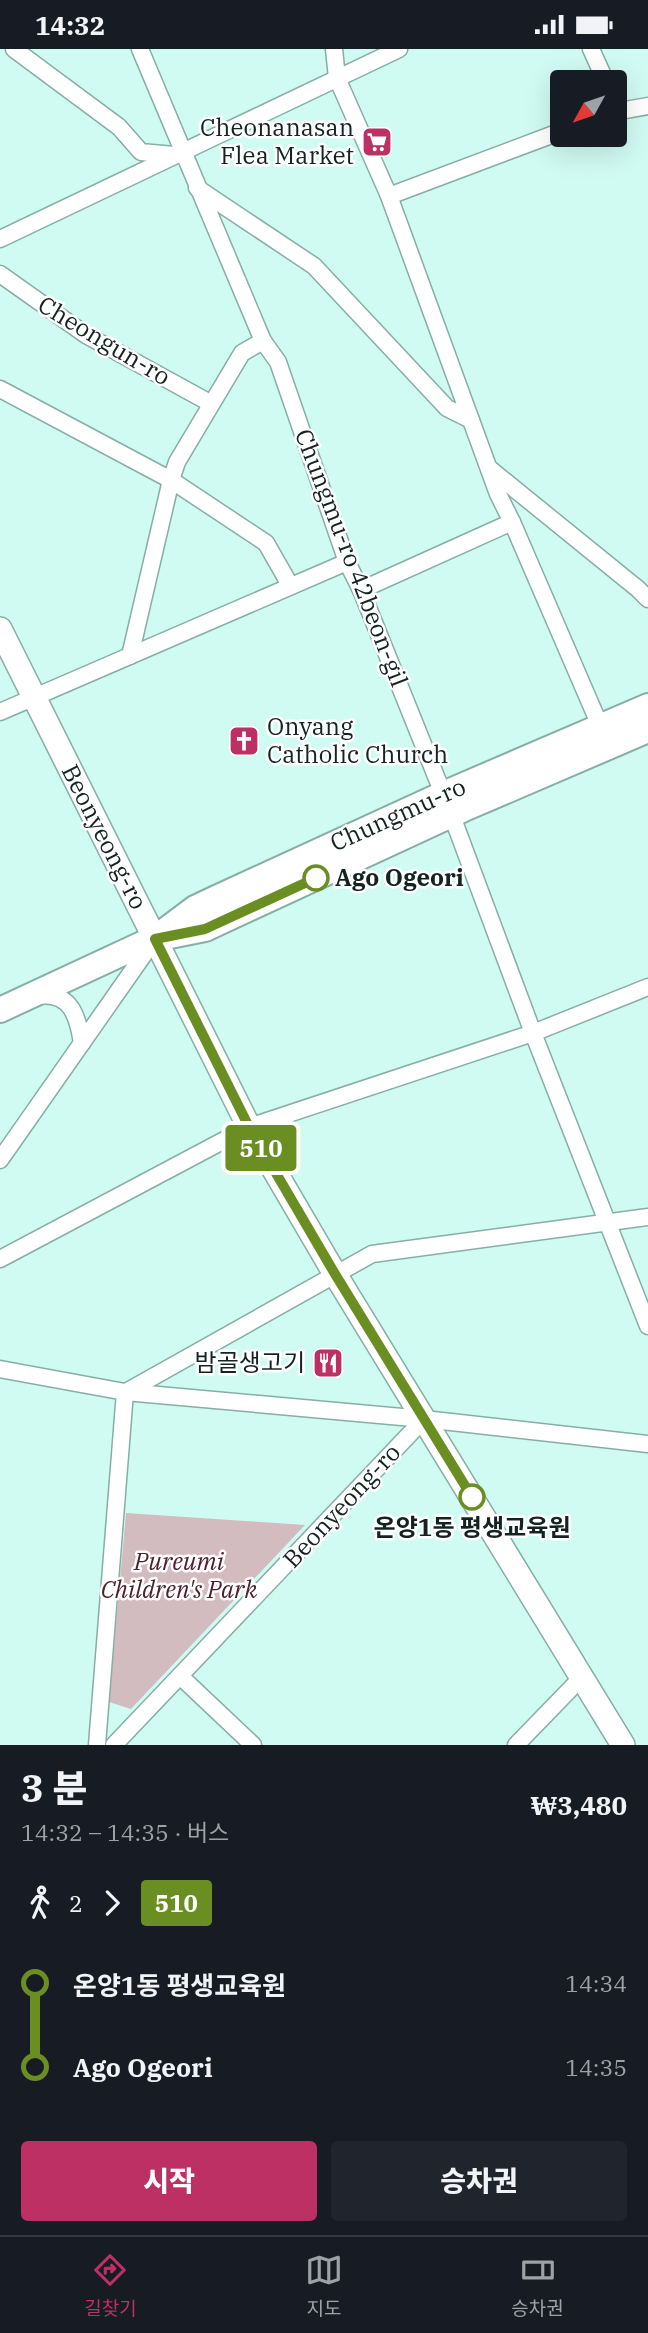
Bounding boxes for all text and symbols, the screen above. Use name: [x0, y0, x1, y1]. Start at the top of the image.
text: 14:32: [35, 8, 105, 42]
north arrow: [550, 70, 626, 147]
map controls: [550, 70, 627, 147]
place label: Cheonanasan Flea Market: [200, 111, 354, 171]
supermarket icon: Cheonanasan Flea Market: [360, 125, 394, 159]
street label: Cheongun-ro: [32, 288, 177, 392]
street label: Chungmu-ro 42beon-gil: [288, 424, 416, 691]
place label: Onyang Catholic Church: [267, 710, 448, 770]
church icon: Onyang Catholic Church: [227, 724, 261, 758]
street label: Beonyeong-ro: [55, 759, 155, 914]
street label: Chungmu-ro: [325, 770, 470, 858]
place label: Ago Ogeori: [335, 861, 464, 893]
marker: Ago Ogeori: [303, 865, 329, 891]
line badge: 510: [221, 1125, 301, 1171]
text: 510: [239, 1132, 283, 1164]
place label: 밤골생고기: [195, 1346, 305, 1378]
restaurant icon: 밤골생고기: [311, 1346, 345, 1380]
street label: Beonyeong-ro: [276, 1436, 407, 1574]
marker: 온양1동 평생교육원: [459, 1484, 485, 1510]
place label: 온양1동 평생교육원: [374, 1511, 570, 1543]
park label: Pureumi Children's Park: [101, 1545, 258, 1605]
text: 3 분: [21, 1763, 88, 1812]
text: ₩3,480: [531, 1788, 627, 1822]
text: 14:32 – 14:35 · 버스: [21, 1817, 229, 1847]
icon: walk: [21, 1884, 59, 1922]
icon: forward: [93, 1884, 131, 1922]
text: 510: [155, 1887, 198, 1919]
text: 2: [69, 1888, 83, 1918]
text: 온양1동 평생교육원: [73, 1968, 286, 2002]
text: 14:34: [565, 1968, 627, 1998]
text: Ago Ogeori: [73, 2050, 213, 2084]
text: 14:35: [565, 2052, 627, 2082]
button: 시작: [21, 2141, 317, 2221]
button: 승차권: [331, 2141, 627, 2221]
tab: 길찾기: [84, 2251, 137, 2320]
tab: 지도: [305, 2251, 343, 2320]
tab: 승차권: [511, 2251, 564, 2320]

